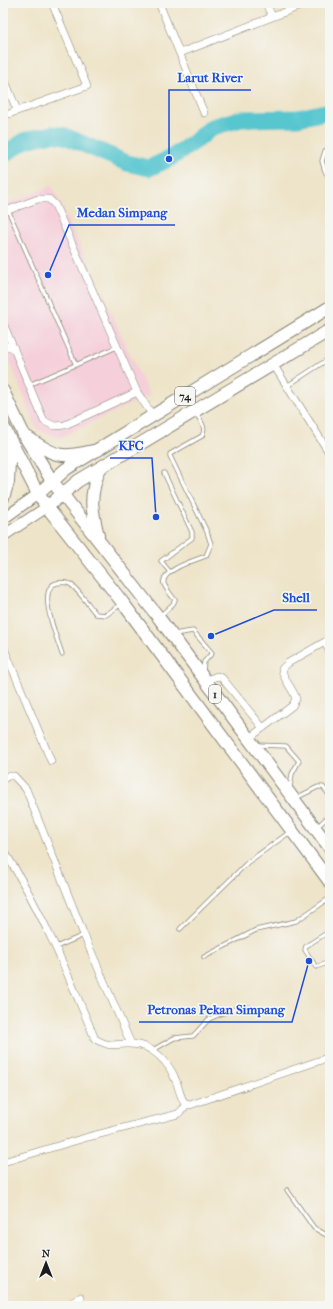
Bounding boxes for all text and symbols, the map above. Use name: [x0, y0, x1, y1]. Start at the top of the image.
callout: Larut River: [169, 65, 251, 90]
text: Larut River: [177, 70, 243, 85]
callout: Medan Simpang: [69, 200, 175, 225]
text: Medan Simpang: [76, 205, 168, 221]
road number: 74: [175, 387, 195, 405]
callout: KFC: [110, 433, 152, 458]
text: KFC: [118, 438, 144, 453]
callout: Shell: [274, 585, 317, 610]
text: Shell: [282, 590, 310, 605]
road number: 1: [209, 685, 221, 703]
callout: Petronas Pekan Simpang: [139, 997, 292, 1022]
text: Petronas Pekan Simpang: [147, 1002, 286, 1018]
north arrow: [26, 1243, 66, 1283]
text: N: [42, 1247, 51, 1260]

